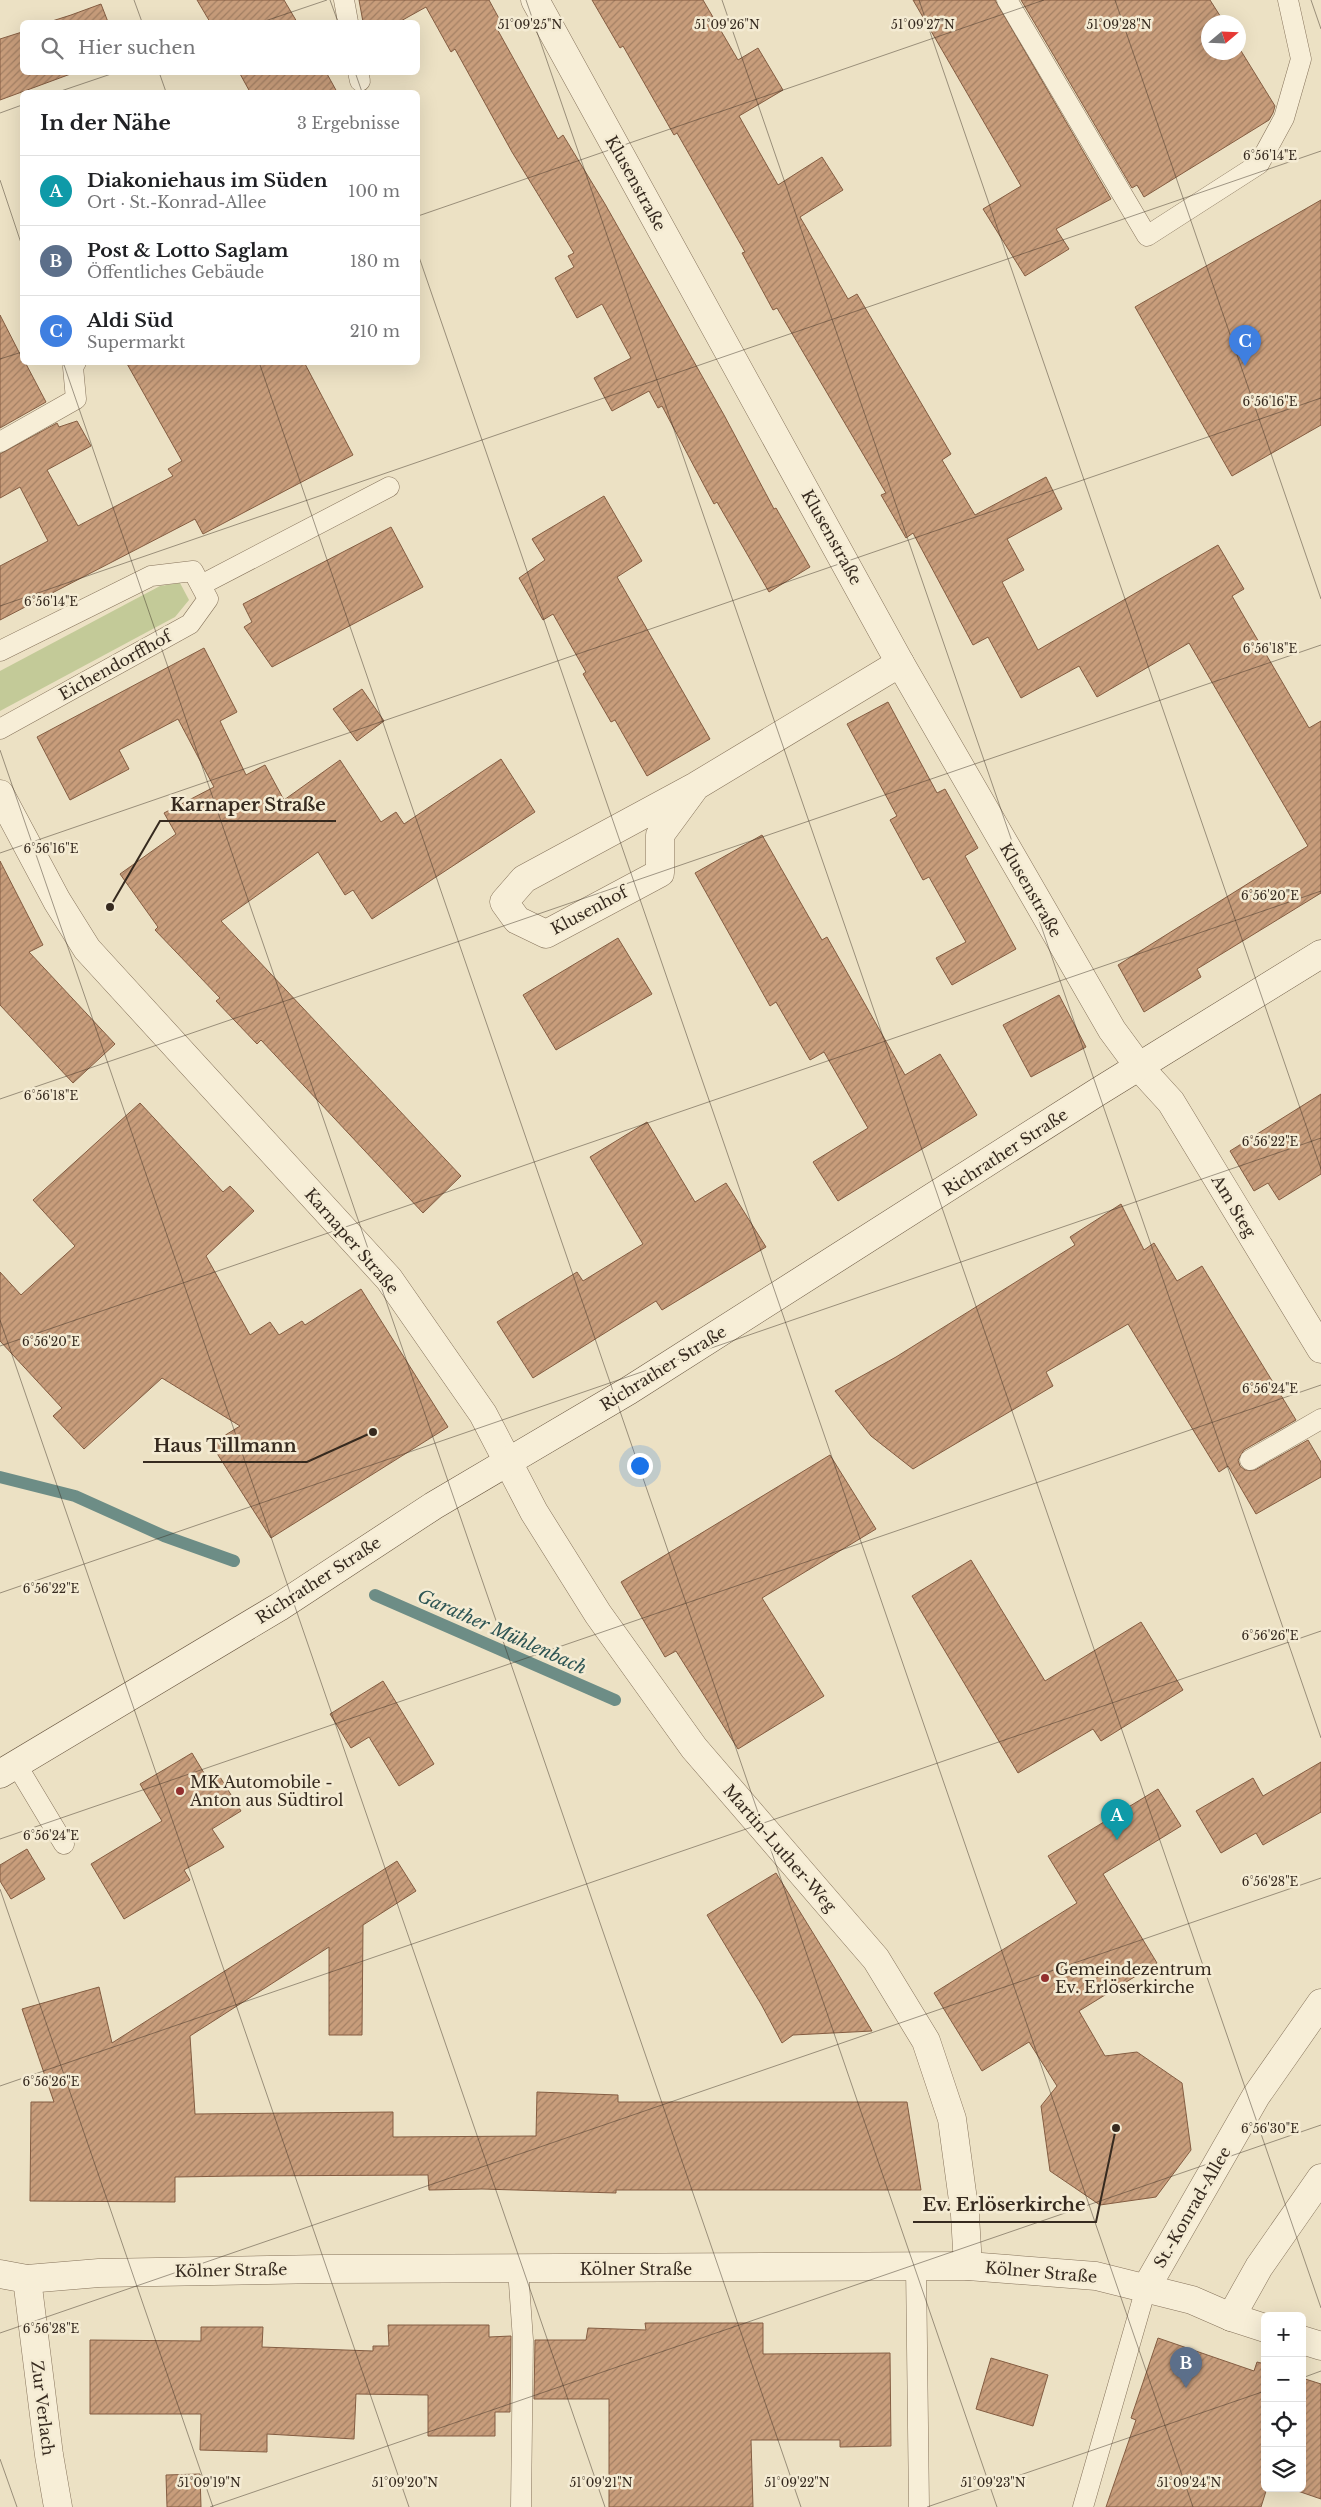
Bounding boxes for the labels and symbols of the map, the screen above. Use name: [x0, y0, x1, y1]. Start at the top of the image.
north arrow: [1201, 15, 1246, 60]
text: 51°09'25"N: [498, 17, 562, 32]
text: 51°09'26"N: [694, 17, 760, 32]
text: 51°09'27"N: [891, 17, 955, 32]
text: 51°09'28"N: [1086, 17, 1152, 32]
street label: Klusenstraße: [602, 132, 670, 234]
text: 6°56'14"E: [1243, 148, 1297, 163]
pin: C: [1229, 325, 1261, 366]
text: 6°56'16"E: [1243, 394, 1298, 409]
street label: Klusenstraße: [798, 486, 866, 588]
text: 6°56'14"E: [24, 594, 78, 609]
street label: Eichendorffhof: [55, 625, 177, 704]
text: 6°56'18"E: [1243, 641, 1298, 656]
callout: Karnaper Straße: [160, 788, 336, 821]
text: Karnaper Straße: [170, 794, 326, 816]
street label: Klusenstraße: [996, 839, 1066, 941]
text: 6°56'16"E: [24, 841, 79, 856]
street label: Klusenhof: [547, 880, 633, 939]
text: 6°56'20"E: [1241, 888, 1299, 903]
text: 6°56'18"E: [24, 1088, 79, 1103]
street label: Richrather Straße: [939, 1104, 1071, 1200]
text: 6°56'22"E: [1242, 1134, 1299, 1149]
street label: Am Steg: [1207, 1170, 1261, 1241]
street label: Karnaper Straße: [301, 1184, 403, 1298]
street label: Richrather Straße: [596, 1321, 730, 1415]
text: 6°56'20"E: [22, 1334, 80, 1349]
text: 6°56'24"E: [1242, 1381, 1298, 1396]
callout: Haus Tillmann: [143, 1429, 307, 1462]
text: Haus Tillmann: [153, 1435, 297, 1457]
your location: [627, 1453, 653, 1479]
street label: Richrather Straße: [252, 1532, 384, 1628]
text: 6°56'22"E: [23, 1581, 80, 1596]
water label: Garather Mühlenbach: [414, 1585, 590, 1679]
text: 6°56'26"E: [1242, 1628, 1299, 1643]
place label: MK Automobile - Anton aus Südtirol: [189, 1772, 343, 1810]
street label: Martin-Luther-Weg: [719, 1780, 841, 1916]
marker: MK Automobile - Anton aus Südtirol: [174, 1785, 186, 1797]
pin: A: [1101, 1799, 1133, 1840]
text: 6°56'24"E: [23, 1828, 79, 1843]
text: 6°56'28"E: [1242, 1874, 1299, 1889]
place label: Gemeindezentrum Ev. Erlöserkirche: [1055, 1959, 1212, 1997]
marker: Gemeindezentrum Ev. Erlöserkirche: [1039, 1972, 1051, 1984]
text: 6°56'26"E: [23, 2074, 80, 2089]
text: 6°56'30"E: [1241, 2121, 1299, 2136]
street label: St.-Konrad-Allee: [1149, 2143, 1235, 2271]
callout: Ev. Erlöserkirche: [913, 2189, 1096, 2222]
text: Ev. Erlöserkirche: [923, 2194, 1085, 2216]
street label: Kölner Straße: [984, 2257, 1098, 2287]
street label: Kölner Straße: [175, 2259, 287, 2281]
street label: Kölner Straße: [580, 2259, 692, 2279]
text: 6°56'28"E: [23, 2321, 80, 2336]
pin: B: [1170, 2347, 1202, 2388]
street label: Zur Verlach: [27, 2359, 59, 2457]
text: 51°09'19"N: [177, 2475, 241, 2490]
text: 51°09'20"N: [372, 2475, 438, 2490]
text: 51°09'21"N: [569, 2475, 633, 2490]
text: 51°09'22"N: [764, 2475, 830, 2490]
text: 51°09'23"N: [960, 2475, 1026, 2490]
text: 51°09'24"N: [1157, 2475, 1221, 2490]

